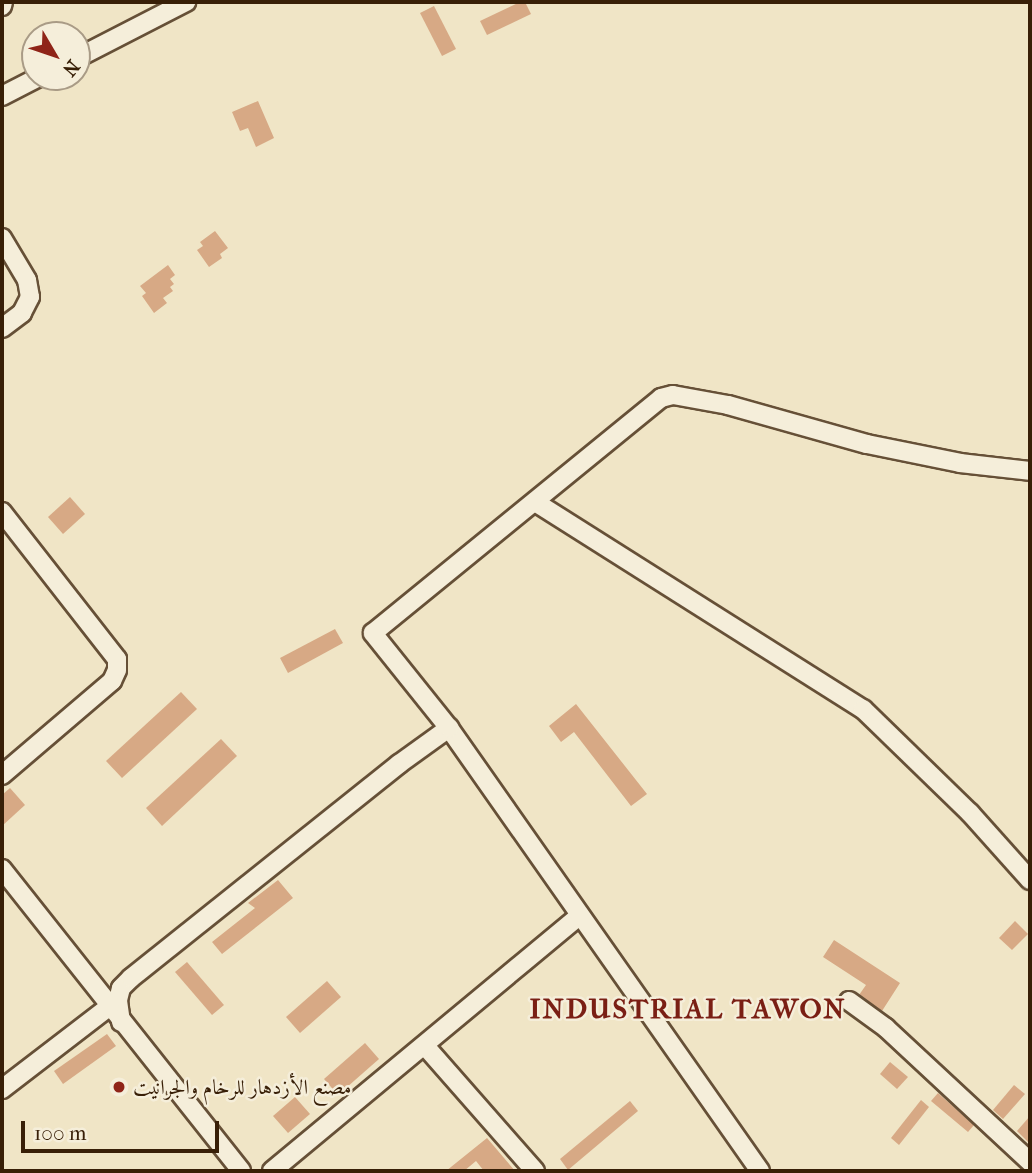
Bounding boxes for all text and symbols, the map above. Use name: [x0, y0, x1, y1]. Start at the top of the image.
north arrow: [21, 21, 91, 91]
text: N: [58, 55, 84, 80]
district label: INDUSTRIAL TAWON: [532, 992, 844, 1026]
place label: مصنع الأزدهار للرخام والجرانيت: [133, 1074, 351, 1100]
marker: مصنع الأزدهار للرخام والجرانيت: [111, 1079, 127, 1095]
scale bar: [24, 1106, 222, 1150]
text: 100 m: [34, 1121, 87, 1145]

